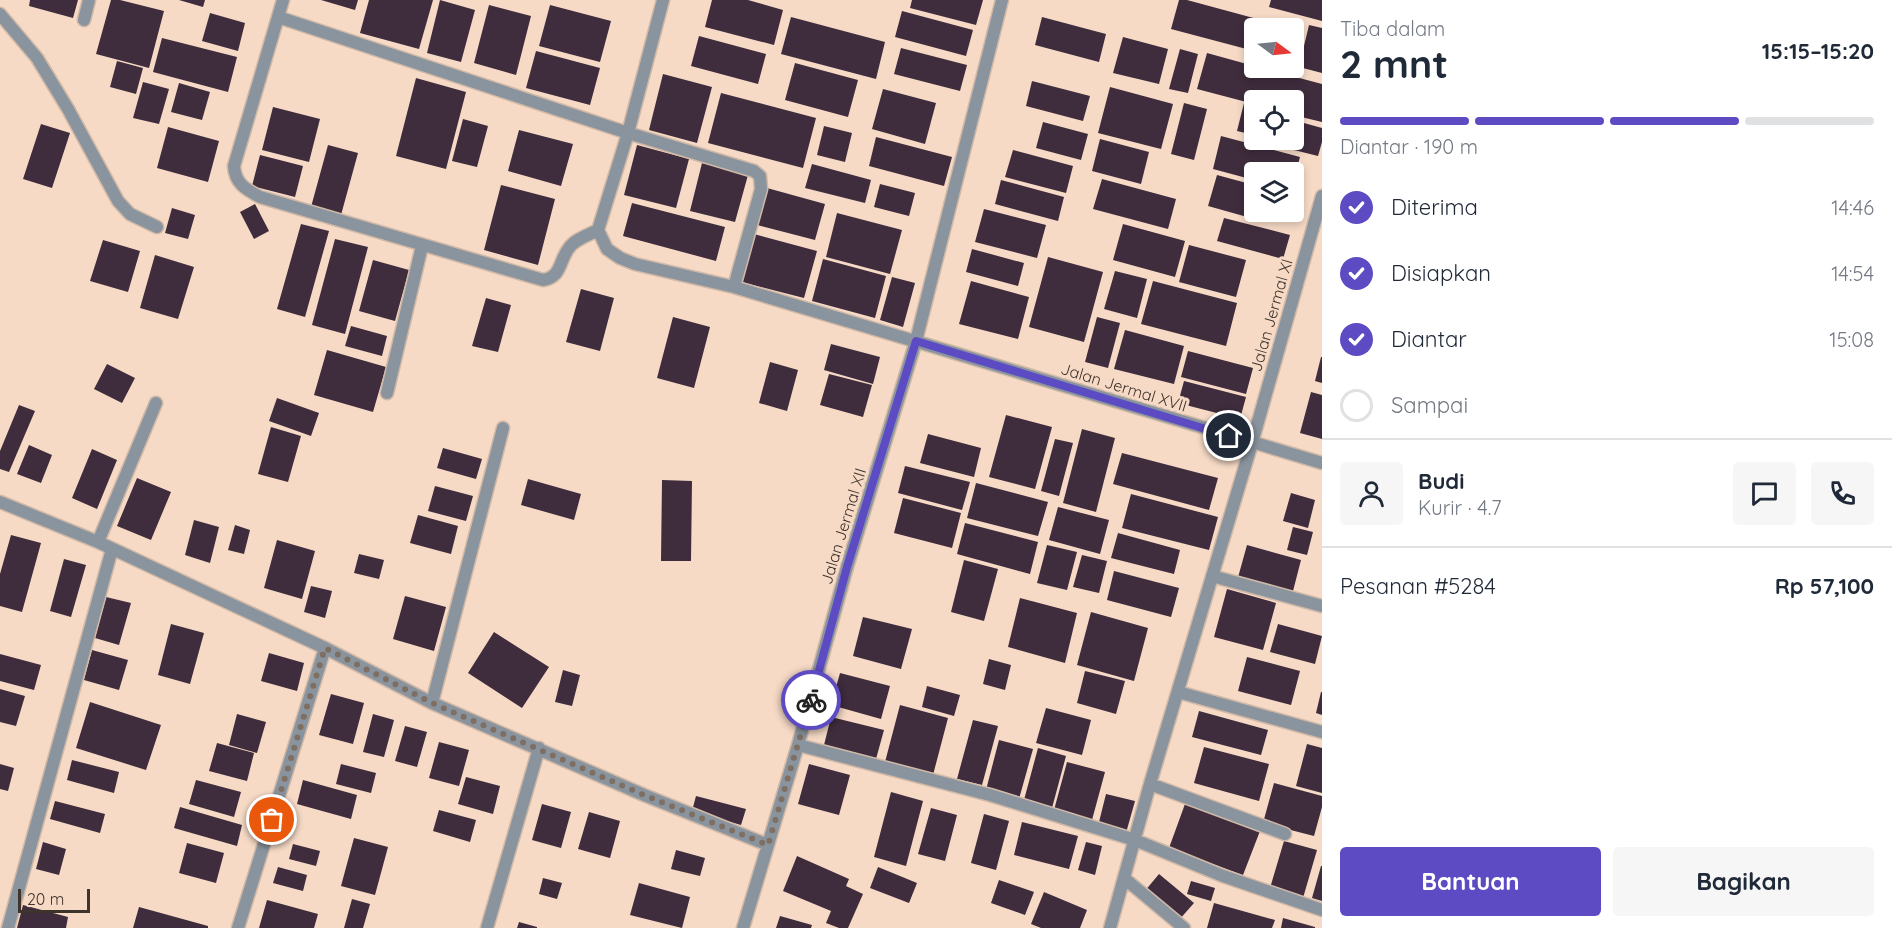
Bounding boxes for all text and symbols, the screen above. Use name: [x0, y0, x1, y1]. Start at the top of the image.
text: Tiba dalam: [1340, 16, 1445, 41]
north arrow: [1244, 18, 1304, 78]
map controls: [1244, 18, 1304, 222]
text: 15:15–15:20: [1762, 37, 1874, 65]
text: 2 mnt: [1340, 39, 1448, 88]
button: locate: [1244, 90, 1304, 150]
text: Diantar · 190 m: [1340, 134, 1478, 159]
button: layers: [1244, 162, 1304, 222]
icon: check: [1340, 191, 1373, 224]
text: Diterima: [1391, 193, 1478, 221]
text: 14:46: [1831, 195, 1874, 220]
street label: Jalan Jermal XI: [1245, 256, 1297, 374]
icon: check: [1340, 257, 1373, 290]
text: Disiapkan: [1391, 259, 1491, 287]
text: 14:54: [1831, 261, 1874, 286]
icon: check: [1340, 323, 1373, 356]
text: Diantar: [1391, 325, 1467, 353]
text: 15:08: [1829, 327, 1874, 352]
street label: Jalan Jermal XVII: [1058, 358, 1190, 416]
text: Sampai: [1391, 391, 1468, 419]
pin: [1203, 410, 1254, 461]
icon: home: [1212, 419, 1245, 452]
button: person: [1340, 462, 1403, 525]
button: chat: [1733, 462, 1796, 525]
button: phone: [1811, 462, 1874, 525]
street label: Jalan Jermal XII: [816, 466, 870, 586]
text: Budi: [1418, 467, 1464, 495]
text: Kurir · 4.7: [1418, 495, 1502, 520]
text: Pesanan #5284: [1340, 572, 1496, 600]
text: Rp 57,100: [1775, 572, 1874, 600]
courier: [781, 670, 841, 730]
icon: bike: [795, 684, 828, 717]
pin: [246, 794, 297, 845]
icon: bag: [255, 803, 288, 836]
button: Bantuan: [1340, 847, 1601, 916]
button: Bagikan: [1613, 847, 1874, 916]
scale bar: [18, 886, 90, 914]
text: 20 m: [27, 889, 64, 909]

